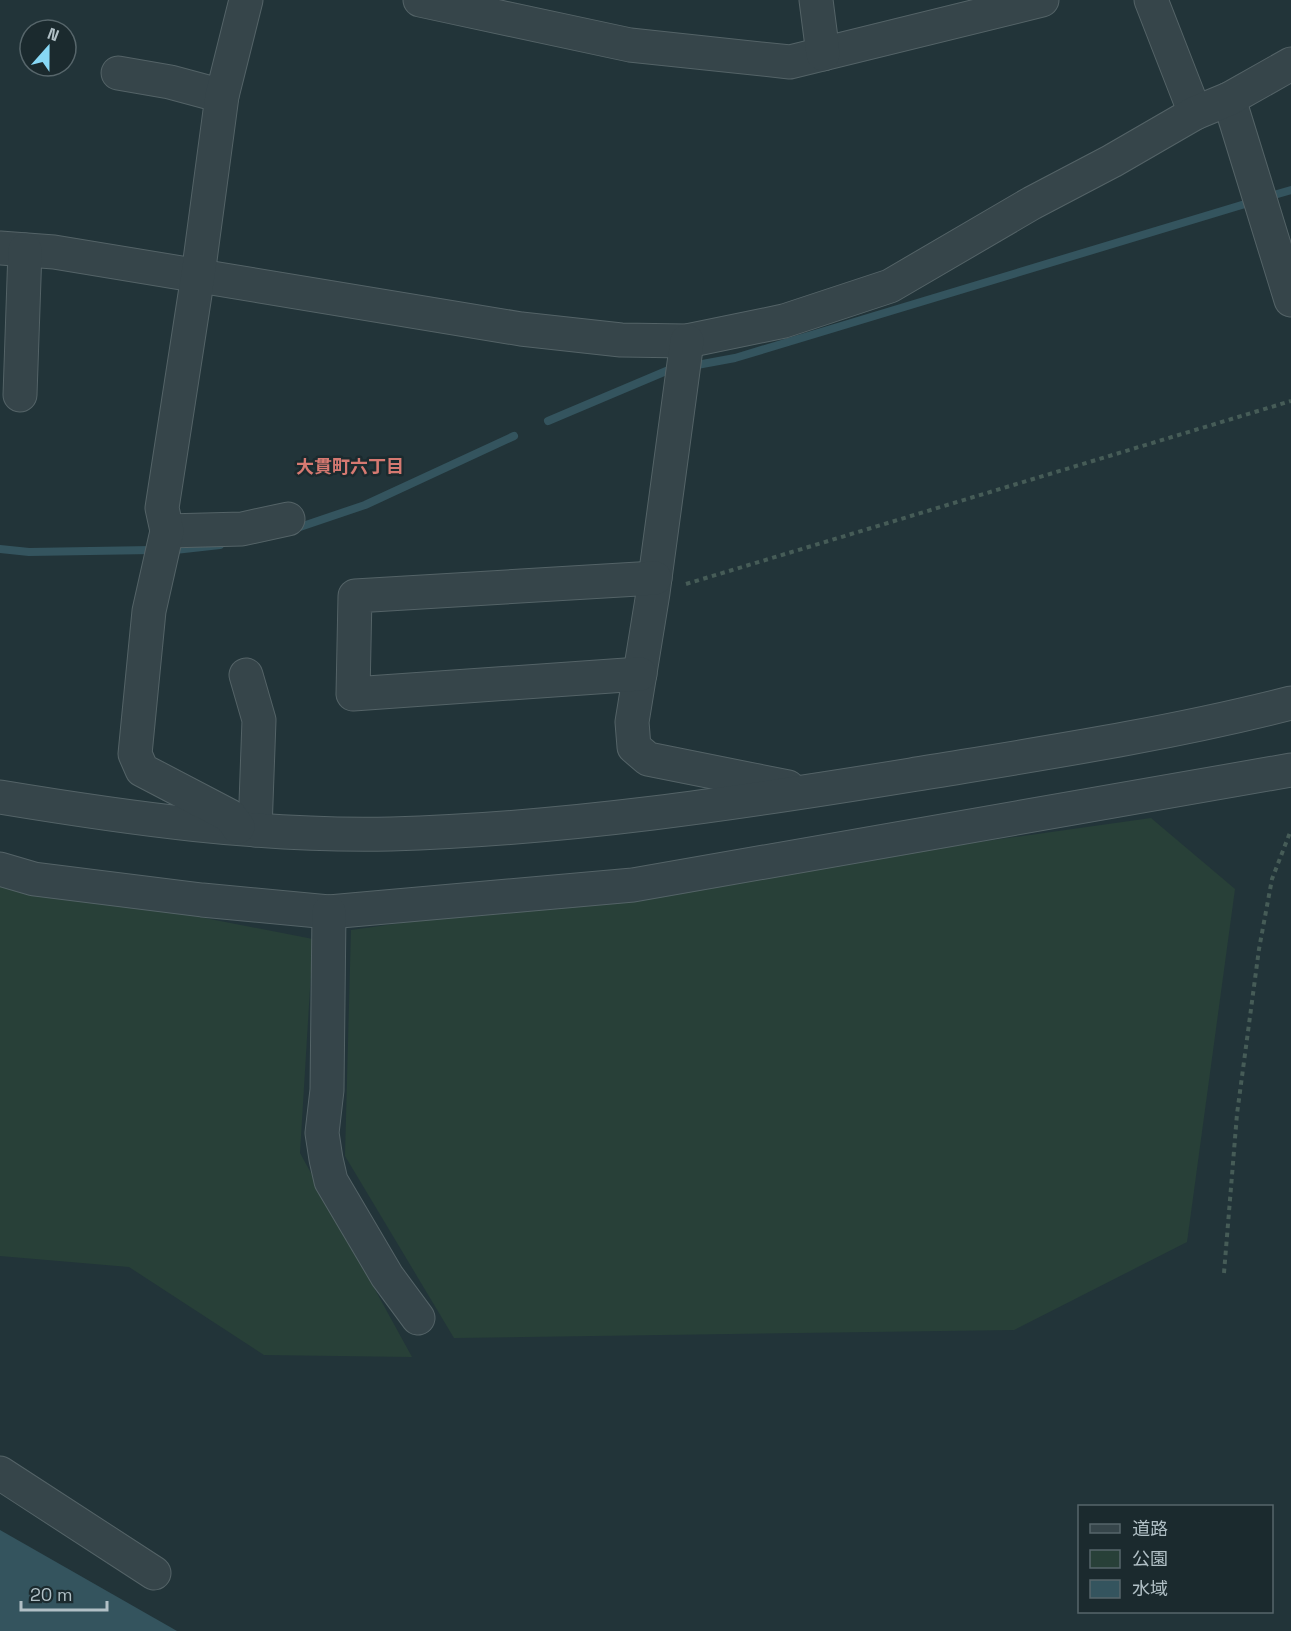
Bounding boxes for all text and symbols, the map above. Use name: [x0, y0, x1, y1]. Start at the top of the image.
north arrow: [18, 18, 78, 78]
text: N: [44, 23, 62, 46]
district label: 大貫町六丁目: [296, 455, 404, 478]
legend: [1078, 1505, 1273, 1613]
text: 道路: [1132, 1517, 1168, 1540]
text: 公園: [1132, 1547, 1168, 1570]
scale bar: [21, 1574, 106, 1612]
text: 水域: [1132, 1577, 1168, 1600]
text: 20 m: [30, 1583, 73, 1606]

